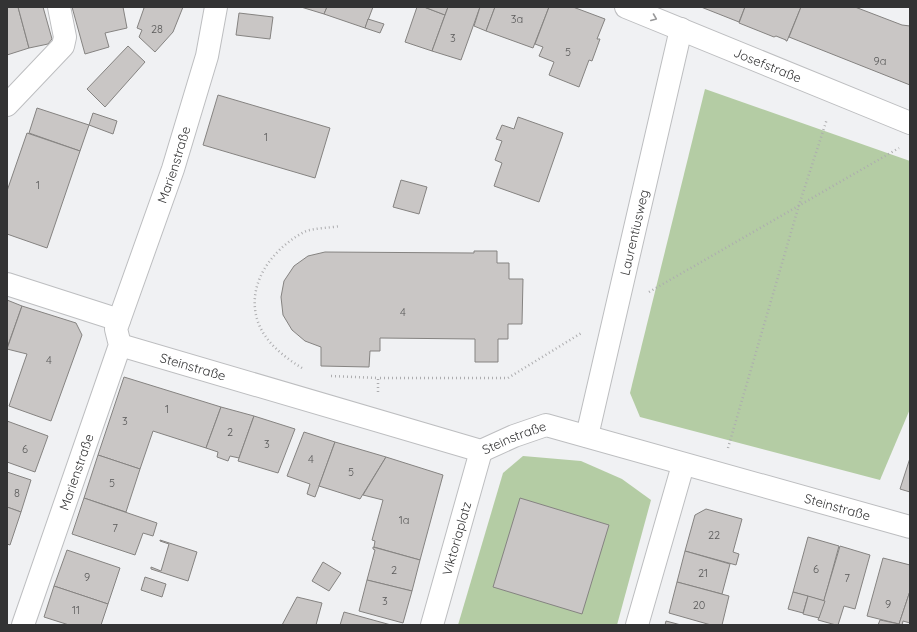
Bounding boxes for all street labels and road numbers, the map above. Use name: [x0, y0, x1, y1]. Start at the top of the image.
street label: Josefstraße: [731, 44, 804, 86]
street label: Marienstraße: [154, 124, 193, 205]
street label: Laurentiusweg: [616, 188, 652, 277]
street label: Steinstraße: [158, 349, 228, 384]
street label: Steinstraße: [479, 418, 548, 458]
street label: Marienstraße: [55, 432, 97, 512]
street label: Steinstraße: [803, 490, 872, 524]
street label: Viktoriaplatz: [438, 500, 474, 577]

